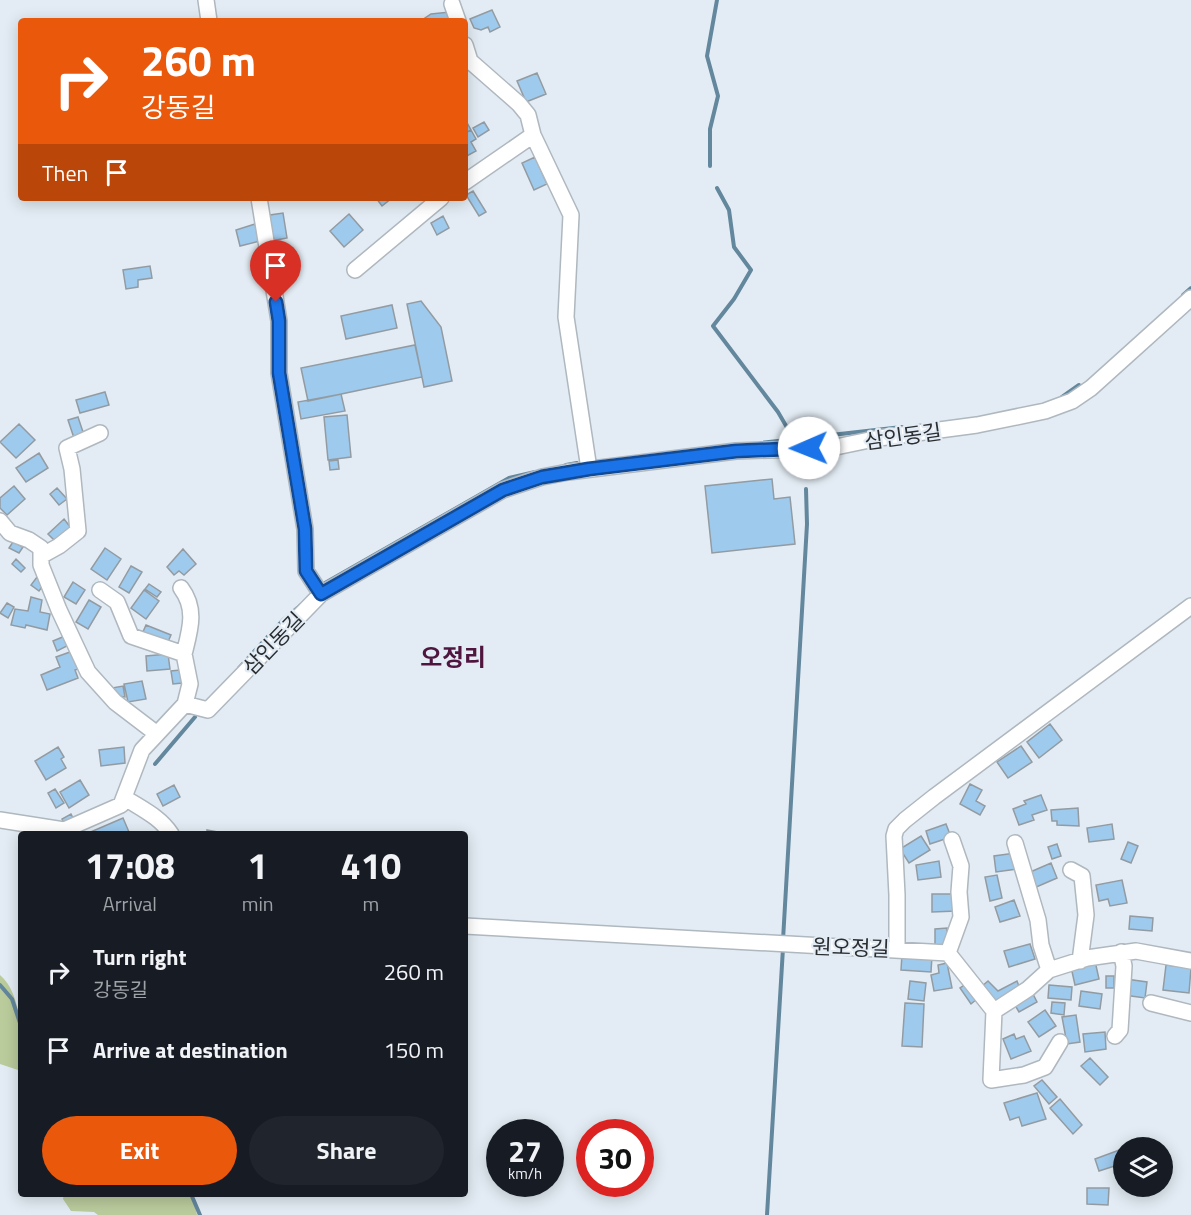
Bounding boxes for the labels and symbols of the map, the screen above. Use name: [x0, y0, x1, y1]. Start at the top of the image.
pin: [250, 240, 301, 302]
street label: 삼인동길: [863, 415, 943, 457]
position arrow: [777, 416, 841, 480]
street label: 삼인동길: [235, 604, 311, 682]
district label: 오정리: [420, 639, 486, 675]
street label: 원오정길: [812, 930, 890, 964]
speed limit sign: 30: [576, 1119, 654, 1197]

